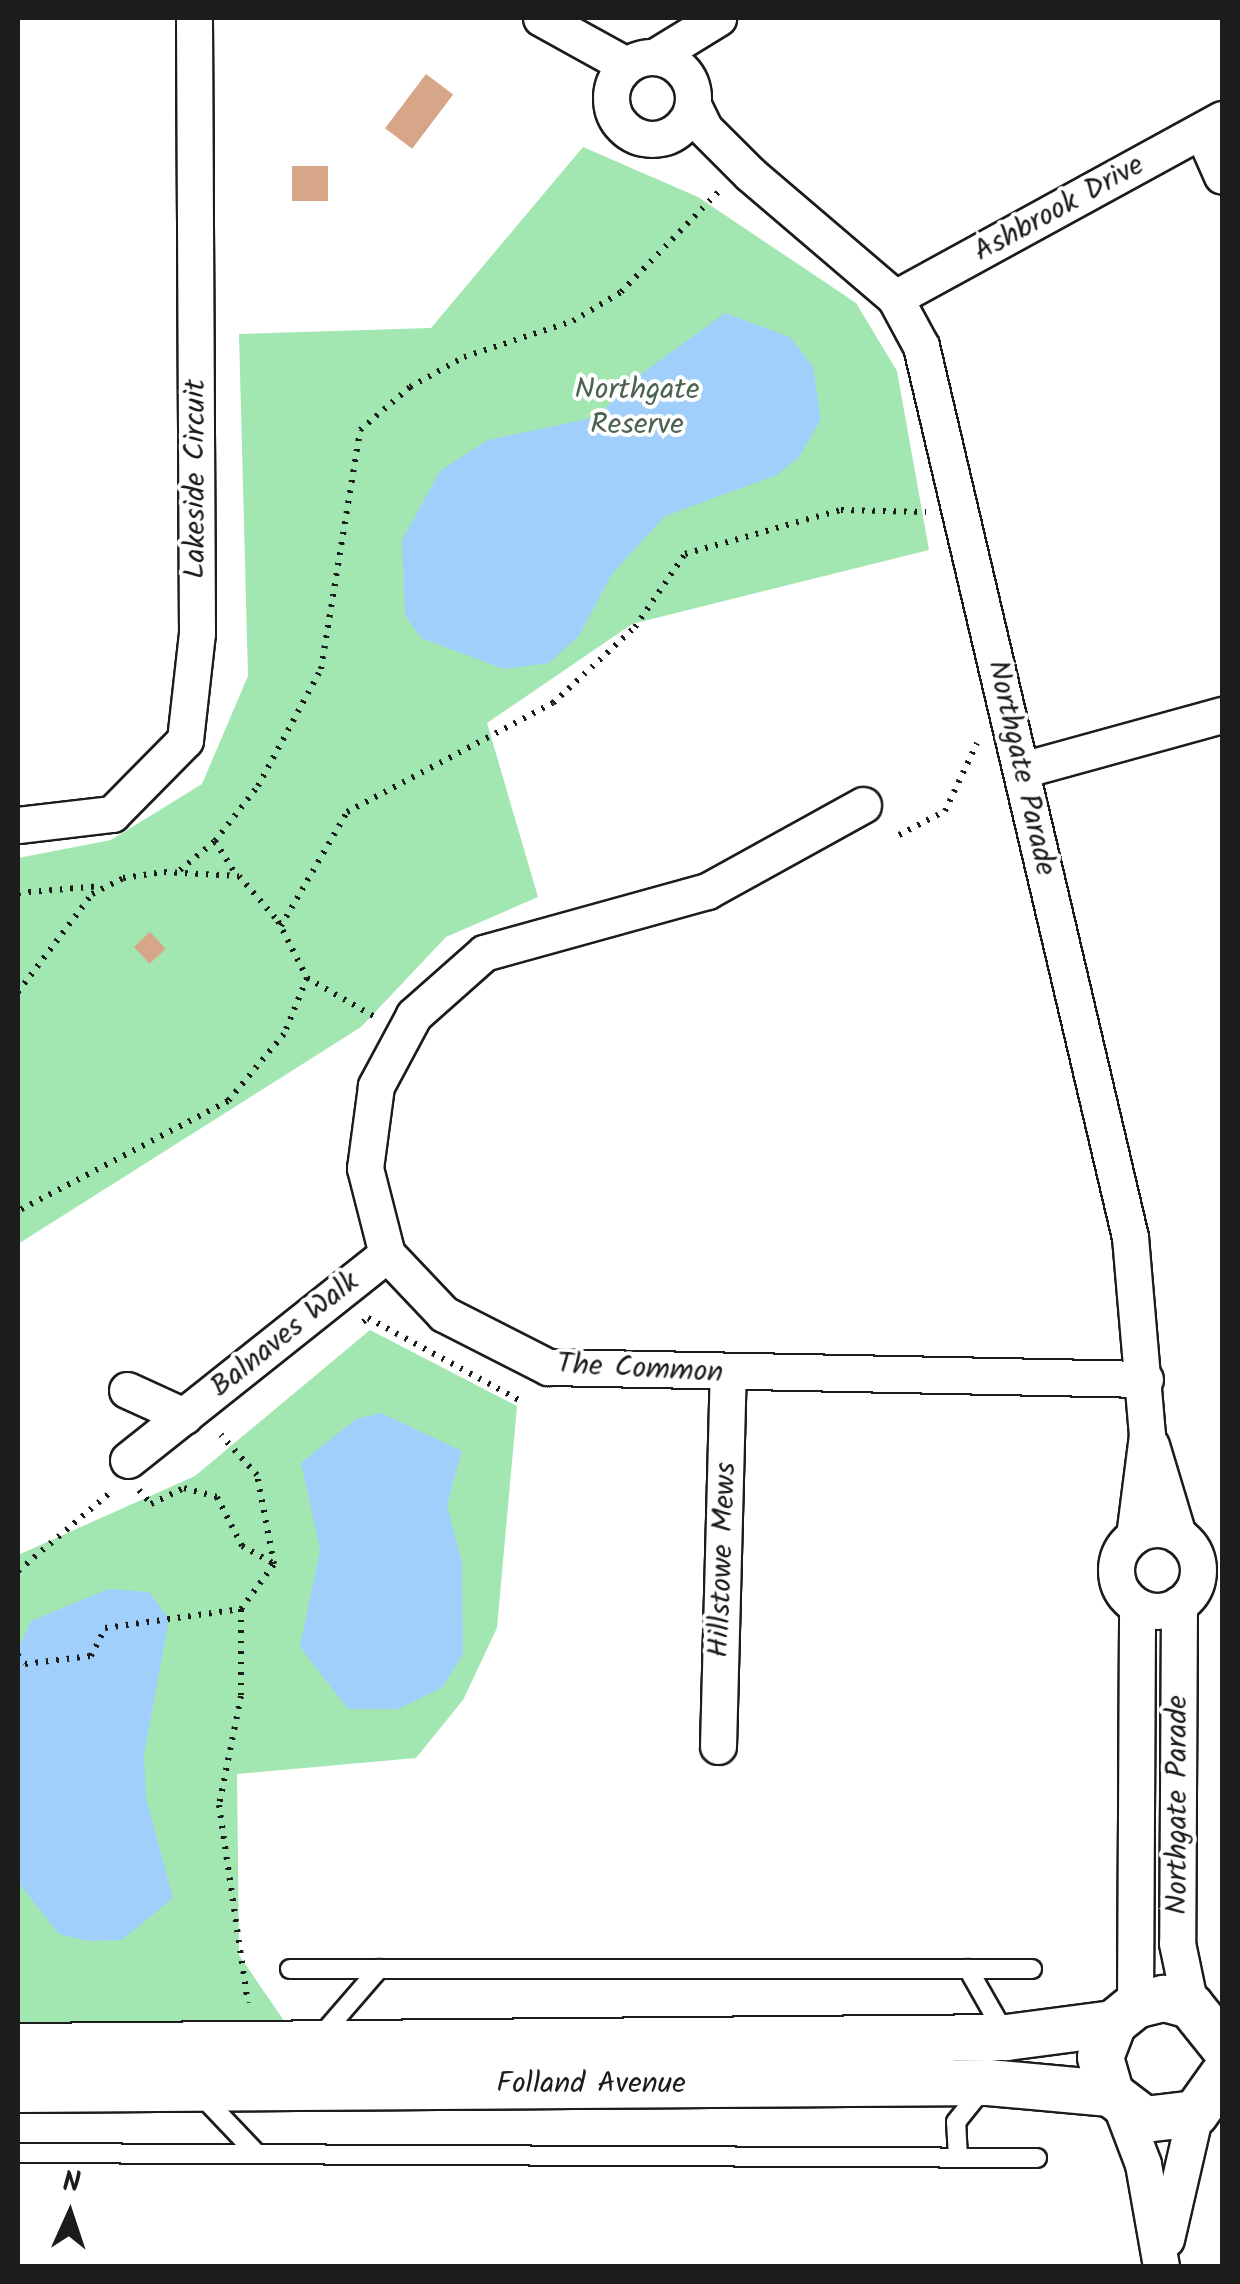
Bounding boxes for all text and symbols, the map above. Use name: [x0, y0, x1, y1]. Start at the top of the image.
street label: Ashbrook Drive: [968, 148, 1150, 270]
park label: Northgate Reserve: [575, 372, 699, 442]
street label: Lakeside Circuit: [178, 379, 214, 579]
street label: Northgate Parade: [979, 657, 1063, 879]
street label: Balnaves Walk: [204, 1264, 366, 1406]
street label: The Common: [556, 1347, 724, 1391]
street label: Hillstowe Mews: [702, 1462, 744, 1658]
street label: Northgate Parade: [1160, 1695, 1196, 1915]
street label: Folland Avenue: [496, 2066, 686, 2102]
text: N: [62, 2161, 82, 2206]
north arrow: [20, 2164, 120, 2264]

